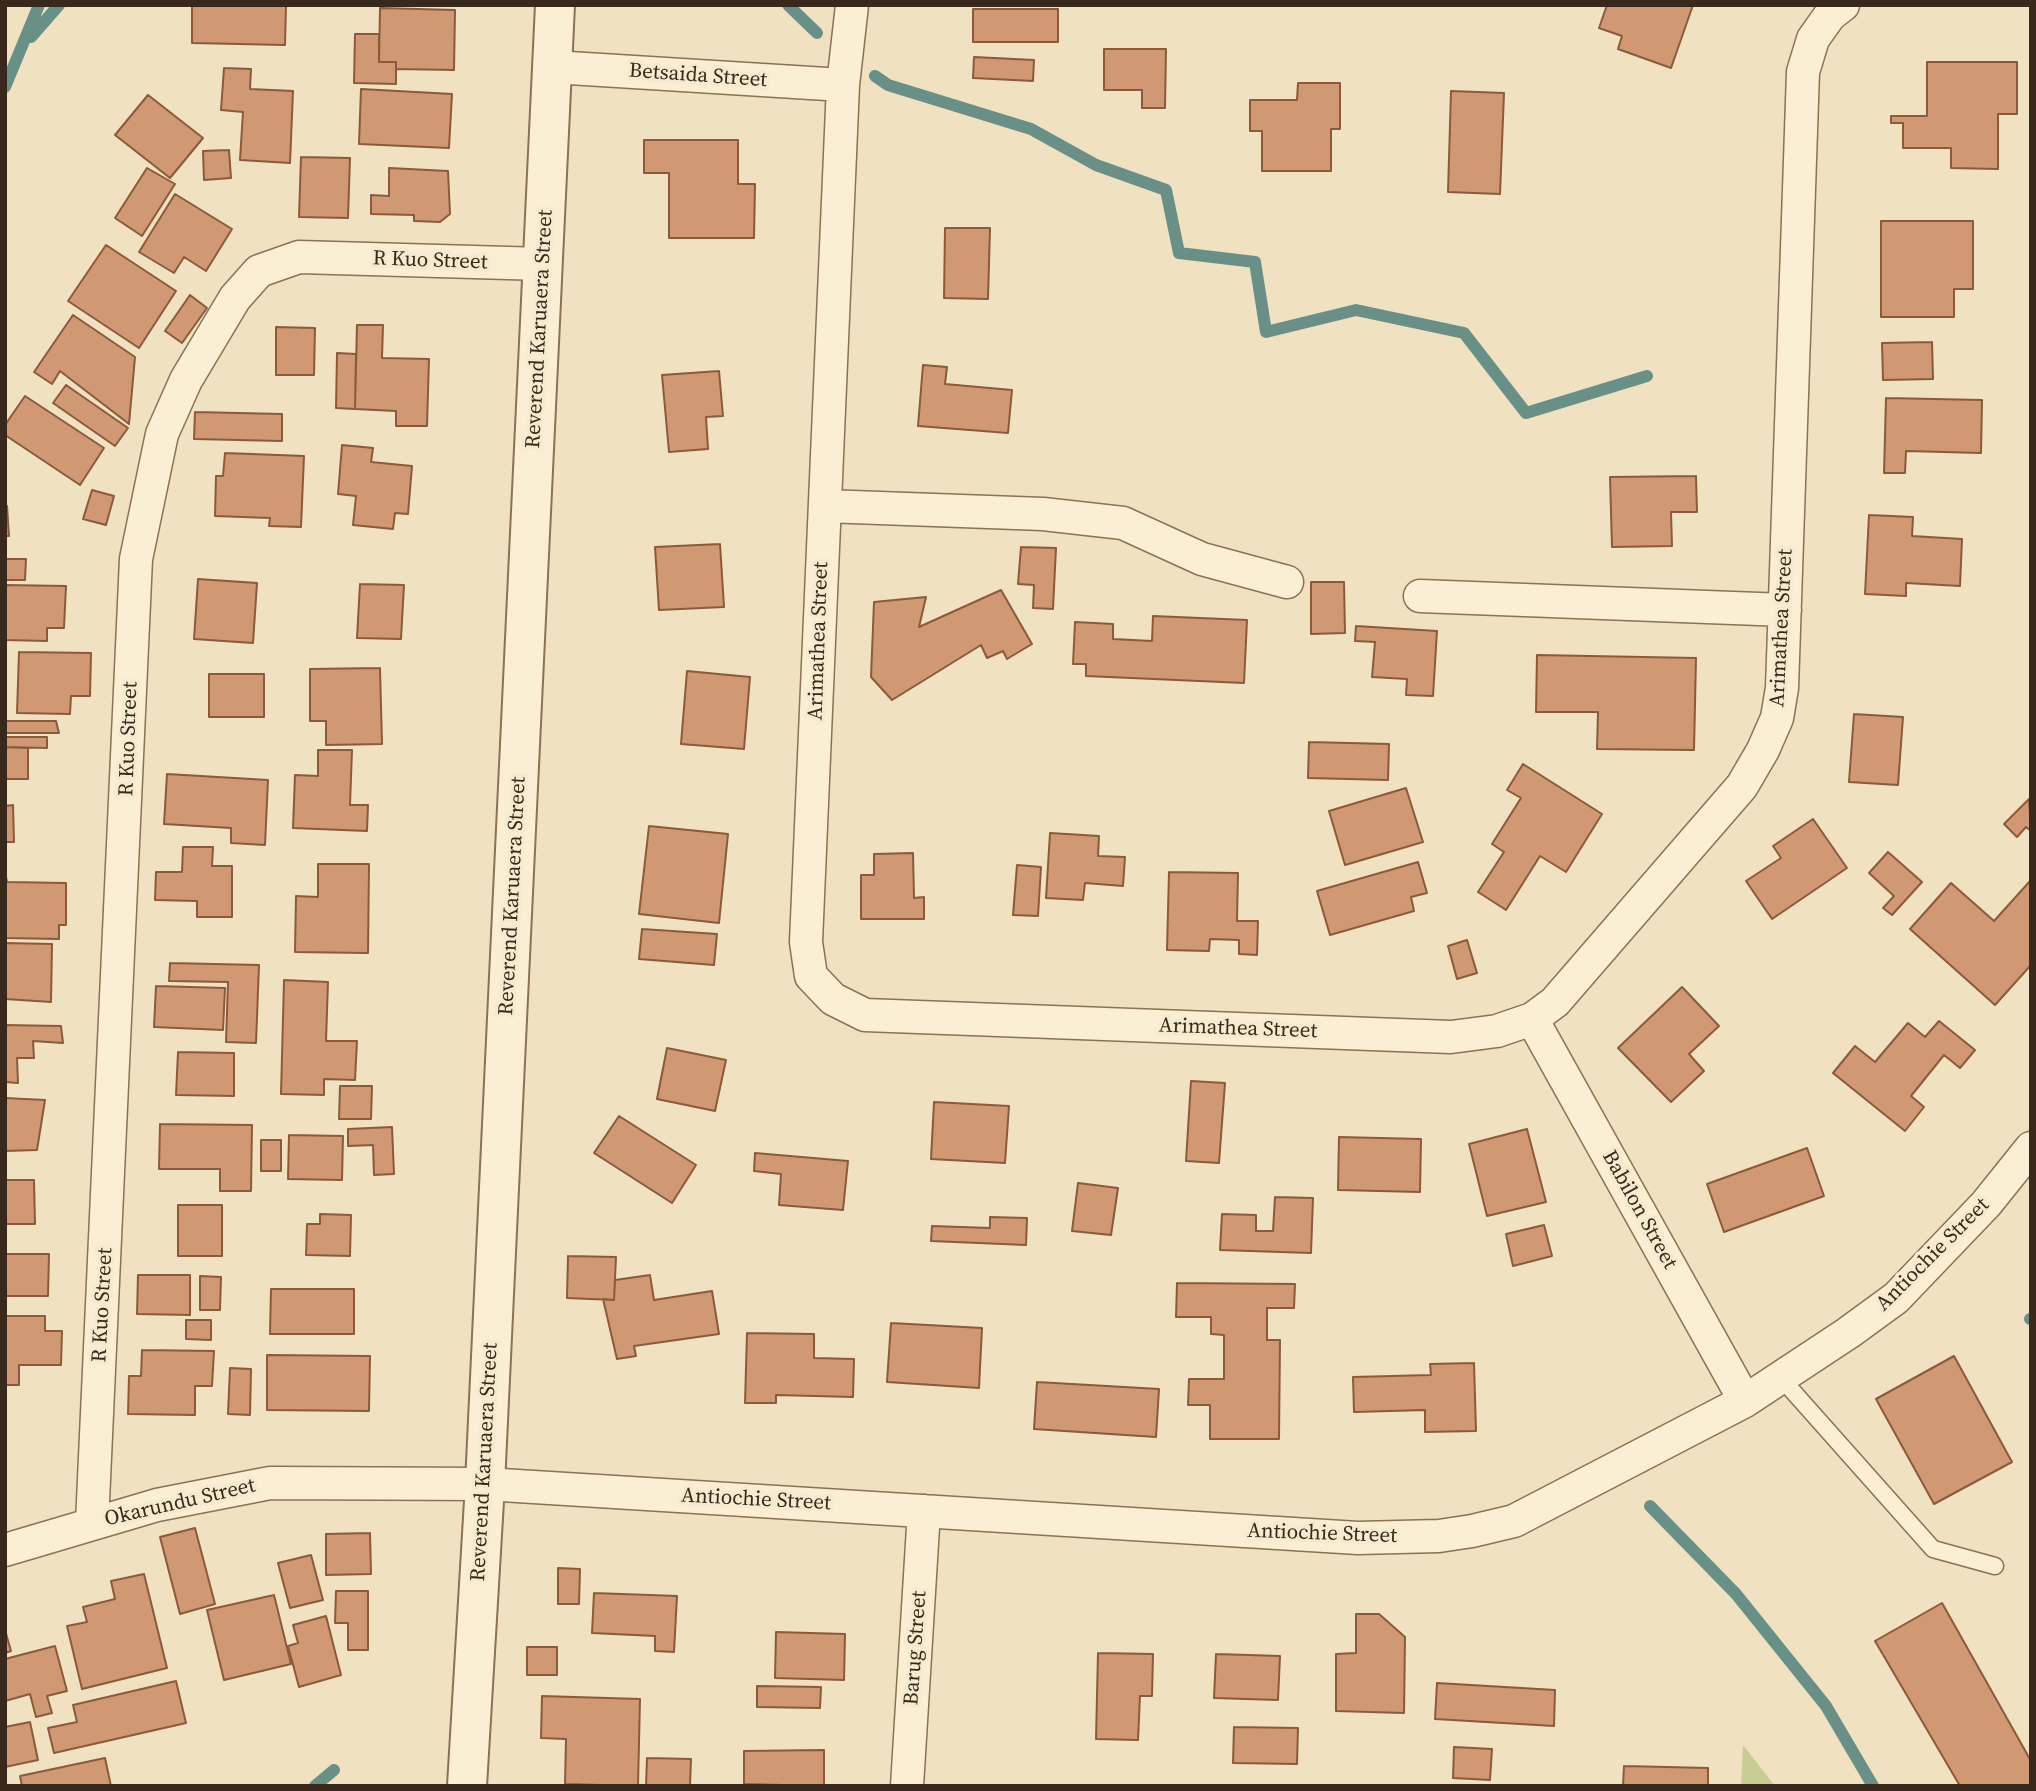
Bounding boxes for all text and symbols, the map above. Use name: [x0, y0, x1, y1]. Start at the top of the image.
street label: Betsaida Street: [628, 59, 768, 93]
street label: Reverend Karuaera Street: [521, 209, 559, 449]
street label: R Kuo Street: [372, 246, 488, 276]
street label: Arimathea Street: [1765, 548, 1799, 708]
street label: Arimathea Street: [804, 561, 834, 721]
street label: R Kuo Street: [114, 681, 144, 797]
street label: Reverend Karuaera Street: [494, 776, 532, 1016]
street label: Arimathea Street: [1158, 1014, 1318, 1044]
street label: Babilon Street: [1596, 1146, 1682, 1274]
street label: Antiochie Street: [1871, 1193, 1995, 1317]
street label: R Kuo Street: [87, 1247, 119, 1363]
street label: Reverend Karuaera Street: [466, 1342, 504, 1582]
street label: Okarundu Street: [102, 1473, 258, 1533]
street label: Antiochie Street: [680, 1483, 832, 1517]
street label: Antiochie Street: [1247, 1519, 1397, 1549]
street label: Barug Street: [899, 1590, 933, 1706]

